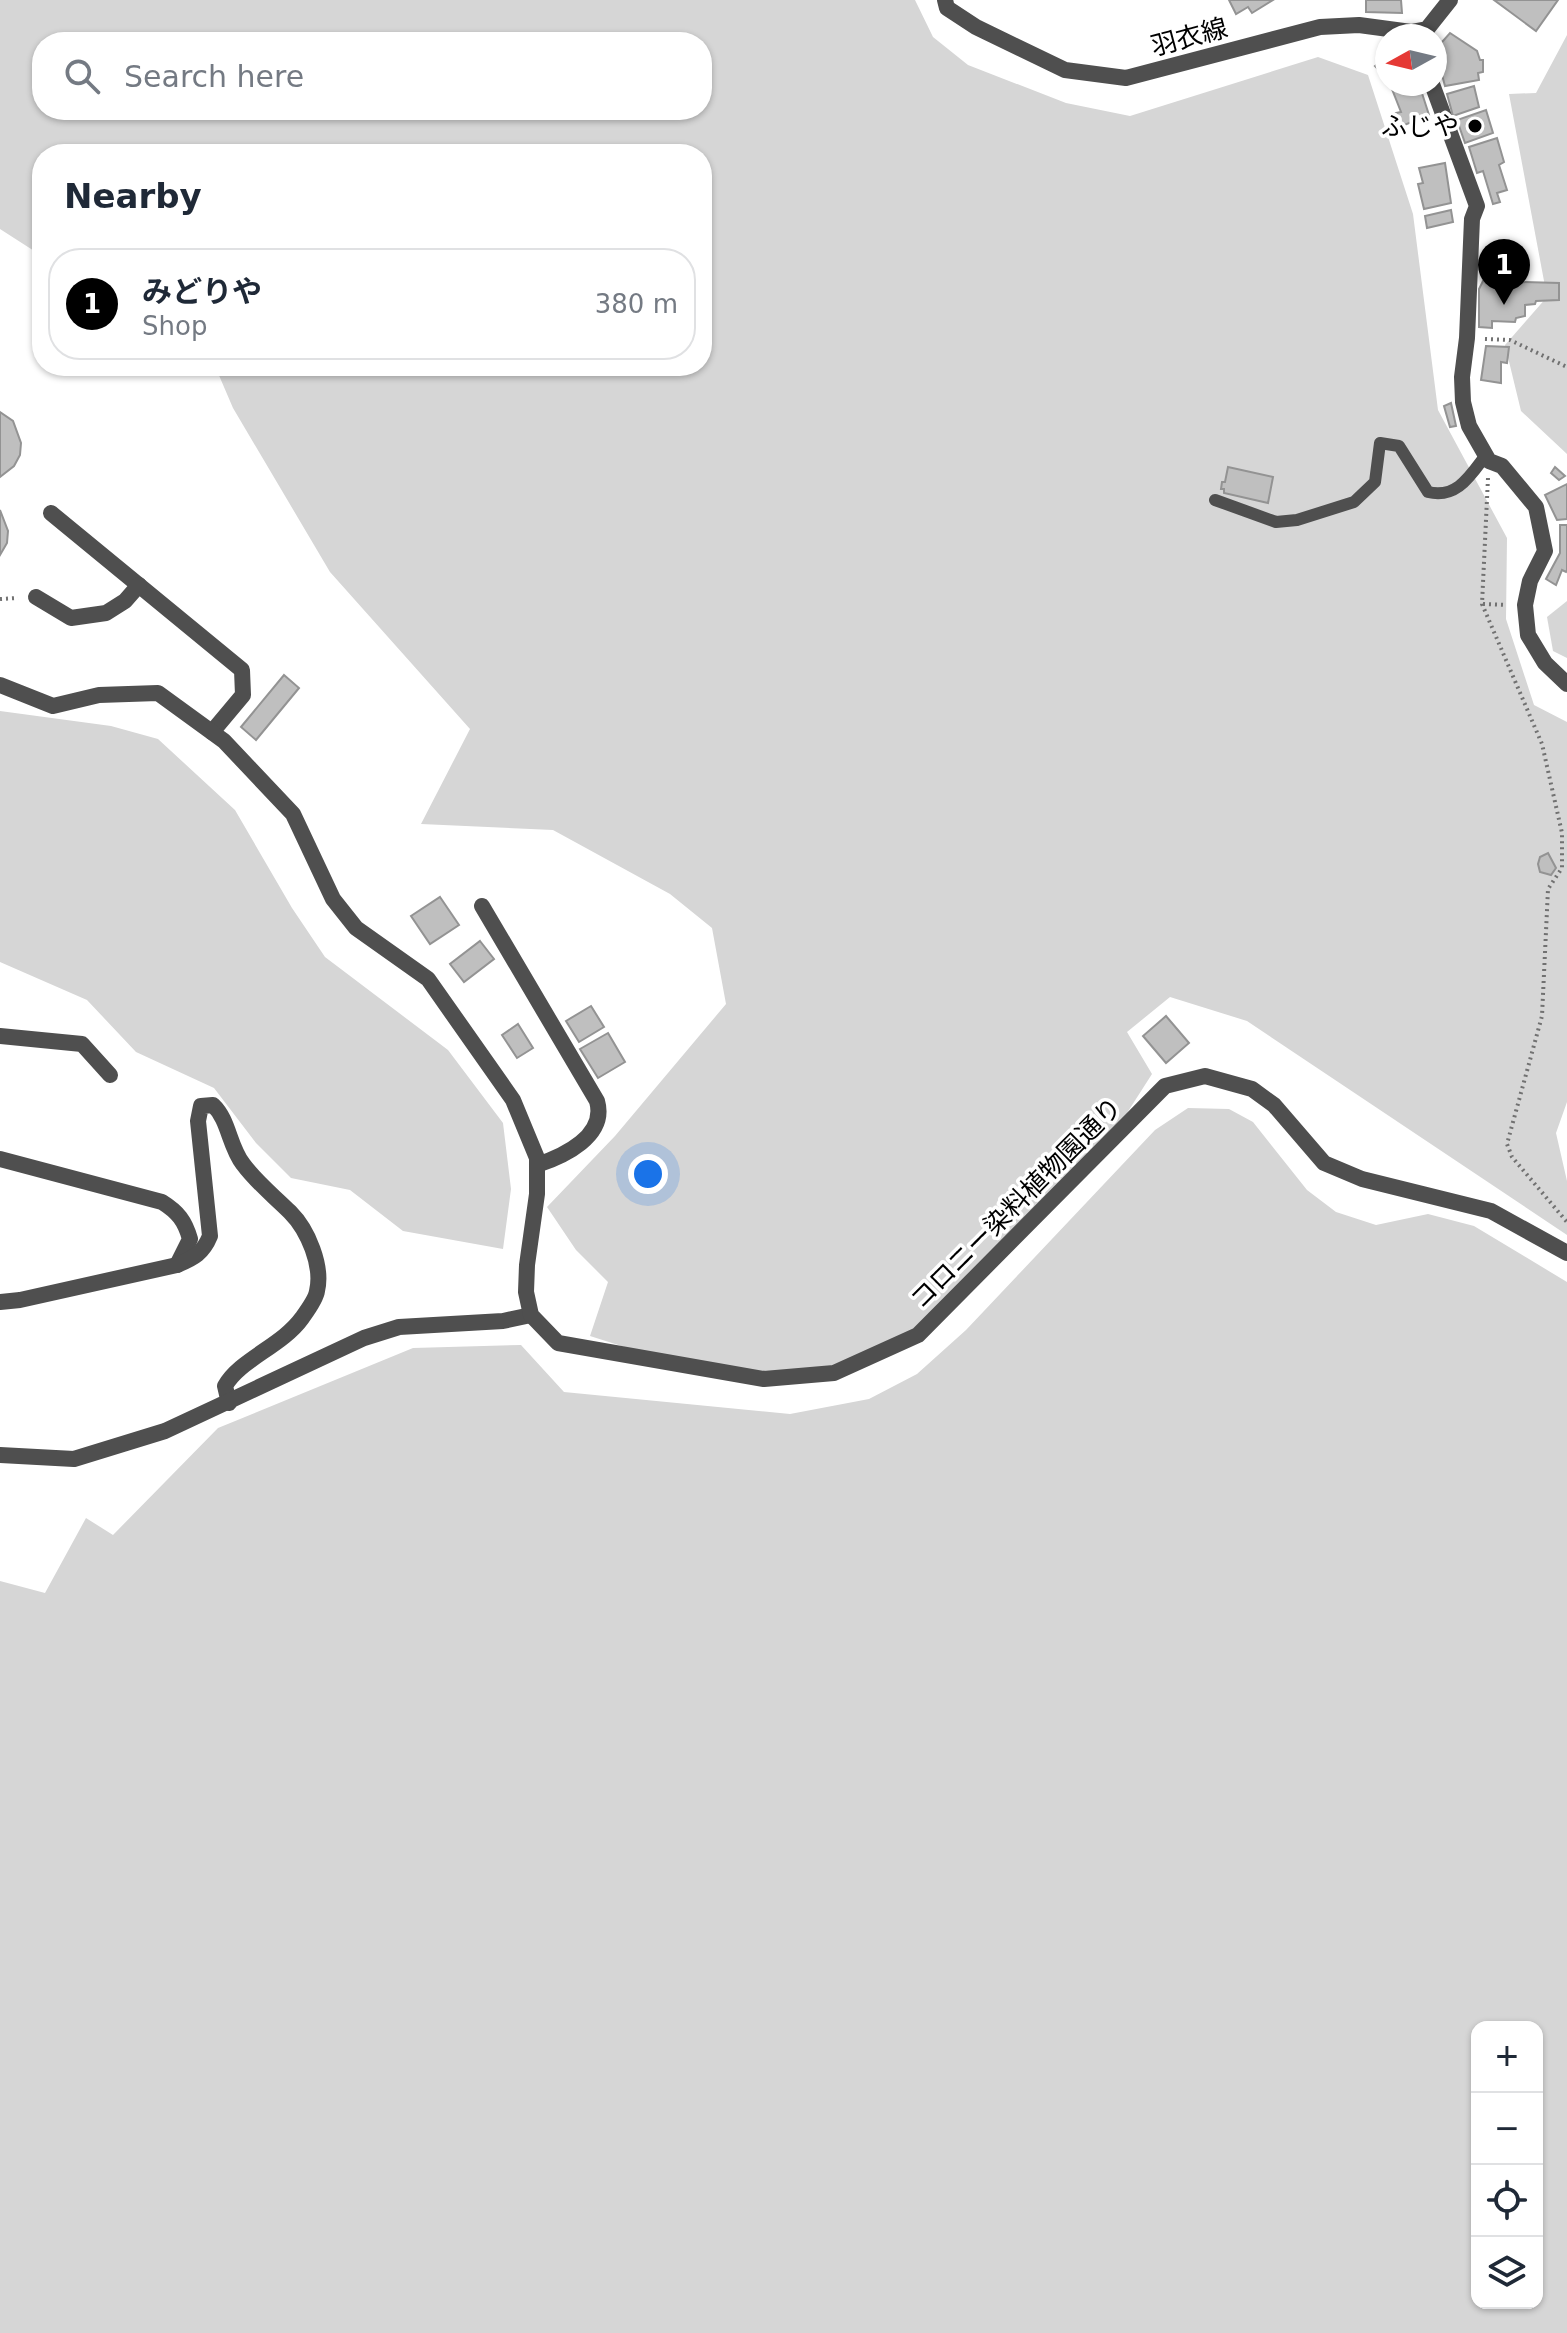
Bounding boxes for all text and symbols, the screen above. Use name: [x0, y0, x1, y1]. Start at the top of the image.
street label: 羽衣線: [1147, 12, 1231, 62]
north arrow: [1375, 24, 1447, 96]
search box: [32, 32, 712, 120]
icon: search: [60, 54, 104, 98]
text: Search here: [124, 59, 304, 94]
place label: ふじや: [1381, 111, 1459, 141]
marker: ふじや: [1466, 117, 1484, 135]
text: Nearby: [64, 176, 202, 216]
pin: 1: [1478, 239, 1530, 305]
text: みどりや: [142, 274, 262, 309]
text: 1: [83, 289, 101, 319]
text: 380 m: [595, 289, 678, 319]
text: Shop: [142, 311, 207, 341]
street label: コロニー染料植物園通り: [904, 1091, 1128, 1315]
your location: [628, 1154, 668, 1194]
map controls: [1471, 2021, 1543, 2309]
button: +: [1471, 2021, 1543, 2093]
button: −: [1471, 2093, 1543, 2165]
button: locate: [1471, 2165, 1543, 2237]
button: layers: [1471, 2237, 1543, 2309]

